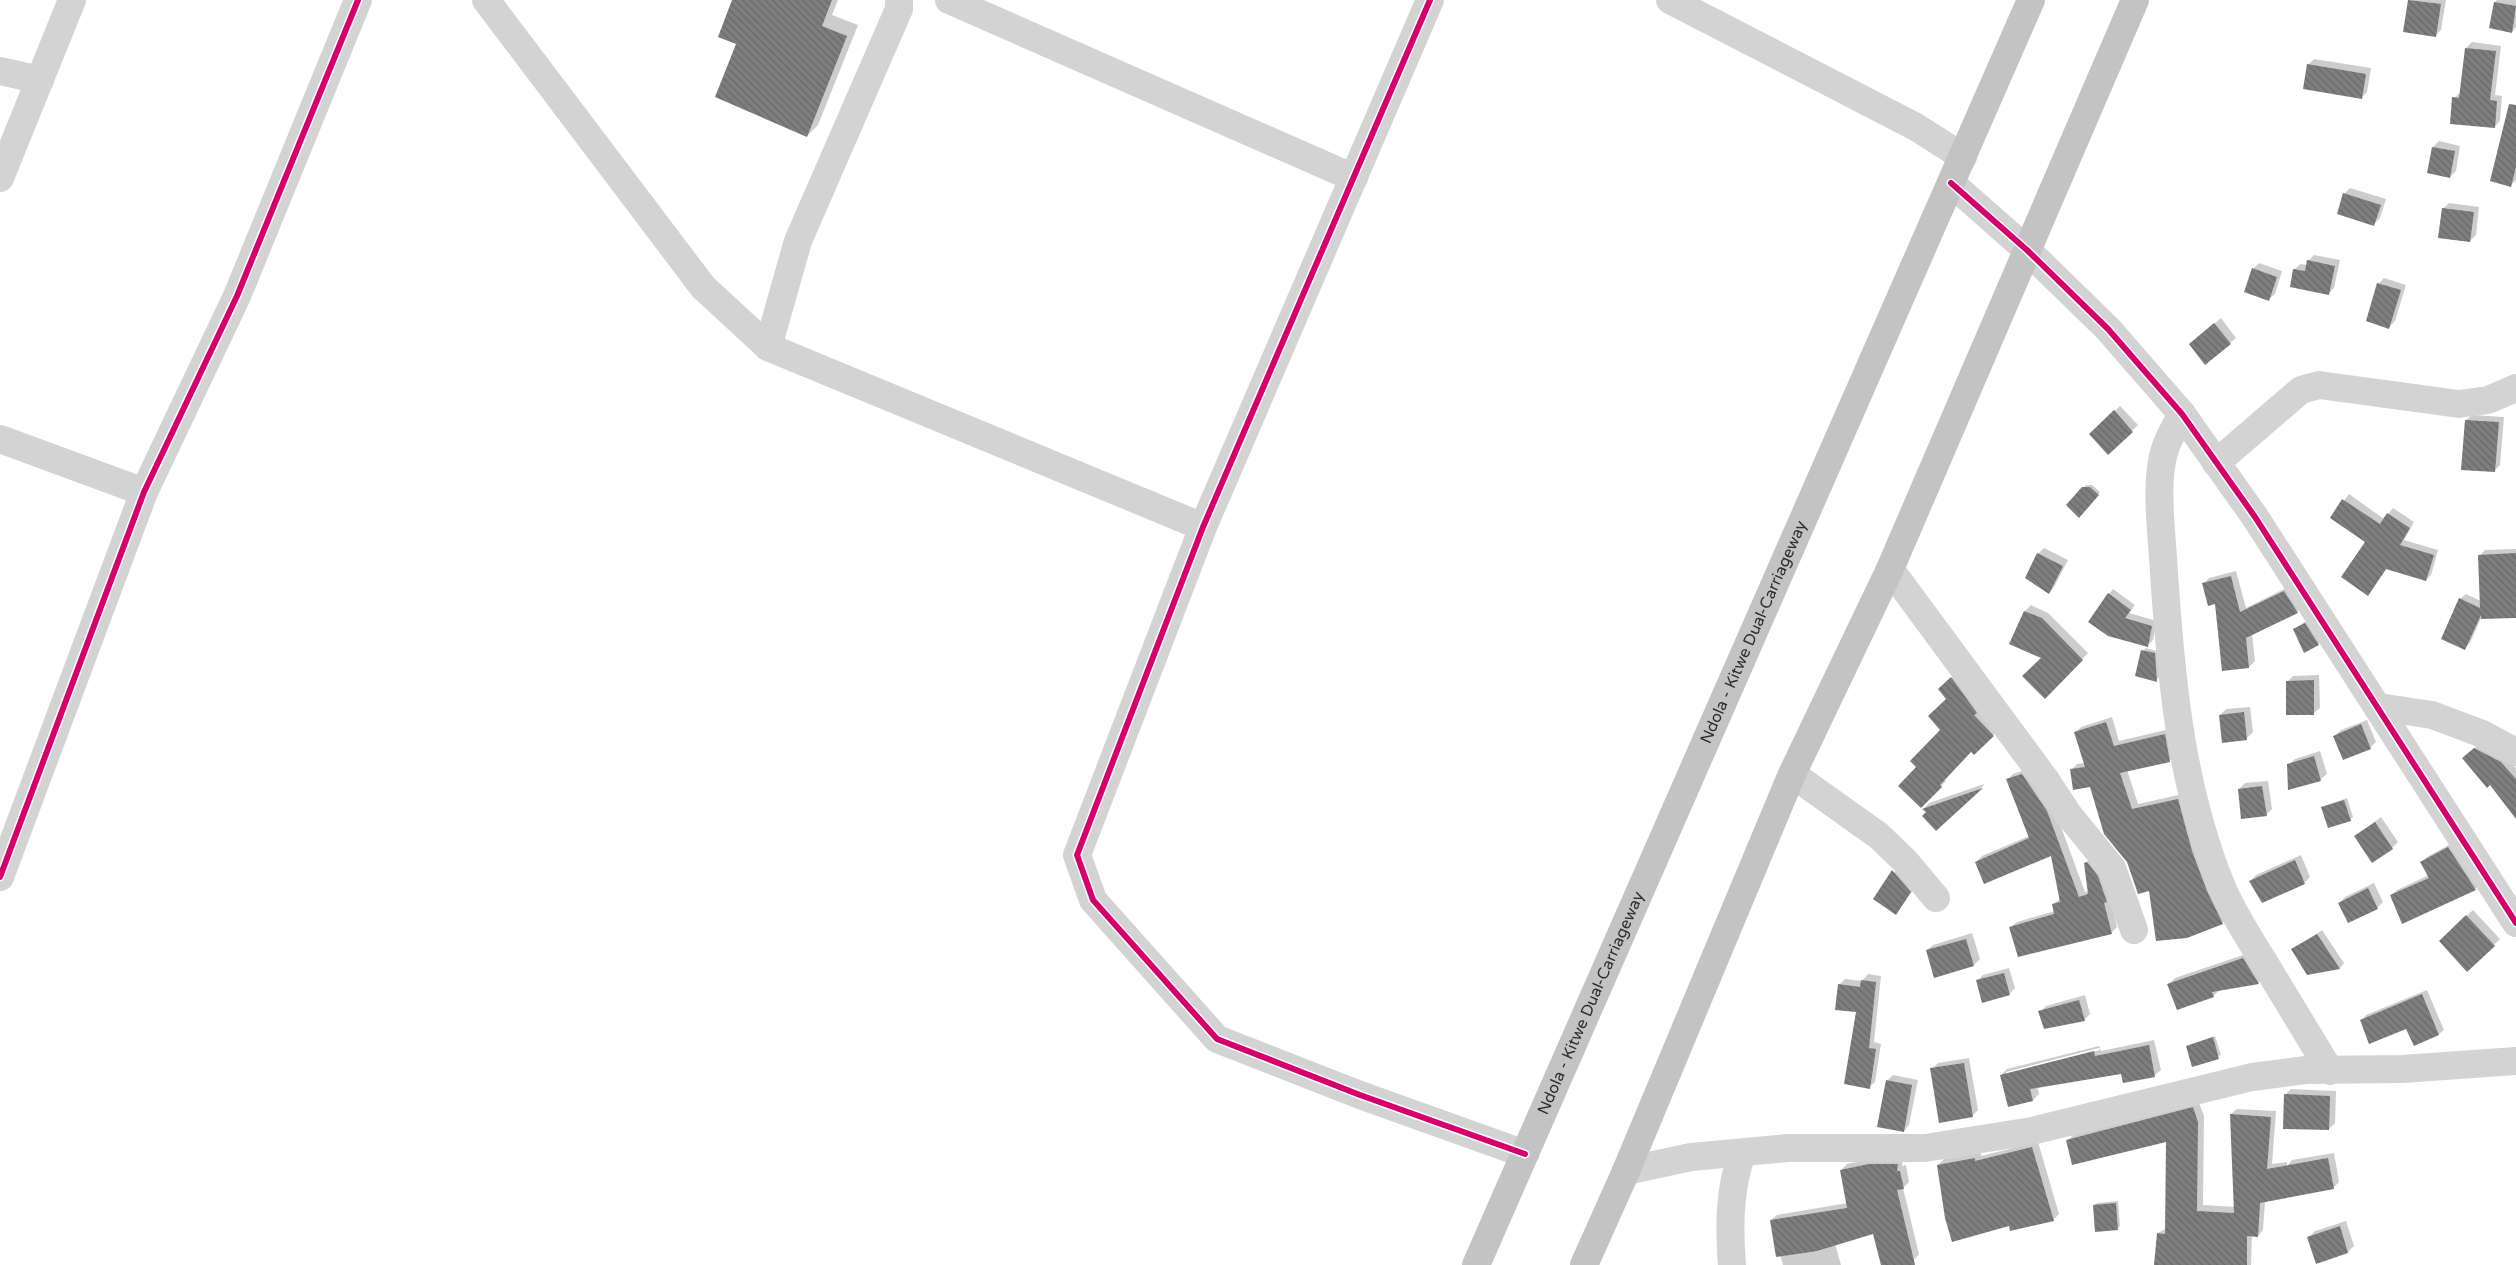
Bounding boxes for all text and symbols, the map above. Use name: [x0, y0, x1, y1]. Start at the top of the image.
street label: Ndola - Kitwe Dual-Carriageway: [1696, 517, 1811, 747]
street label: Ndola - Kitwe Dual-Carriageway: [1533, 888, 1649, 1118]

